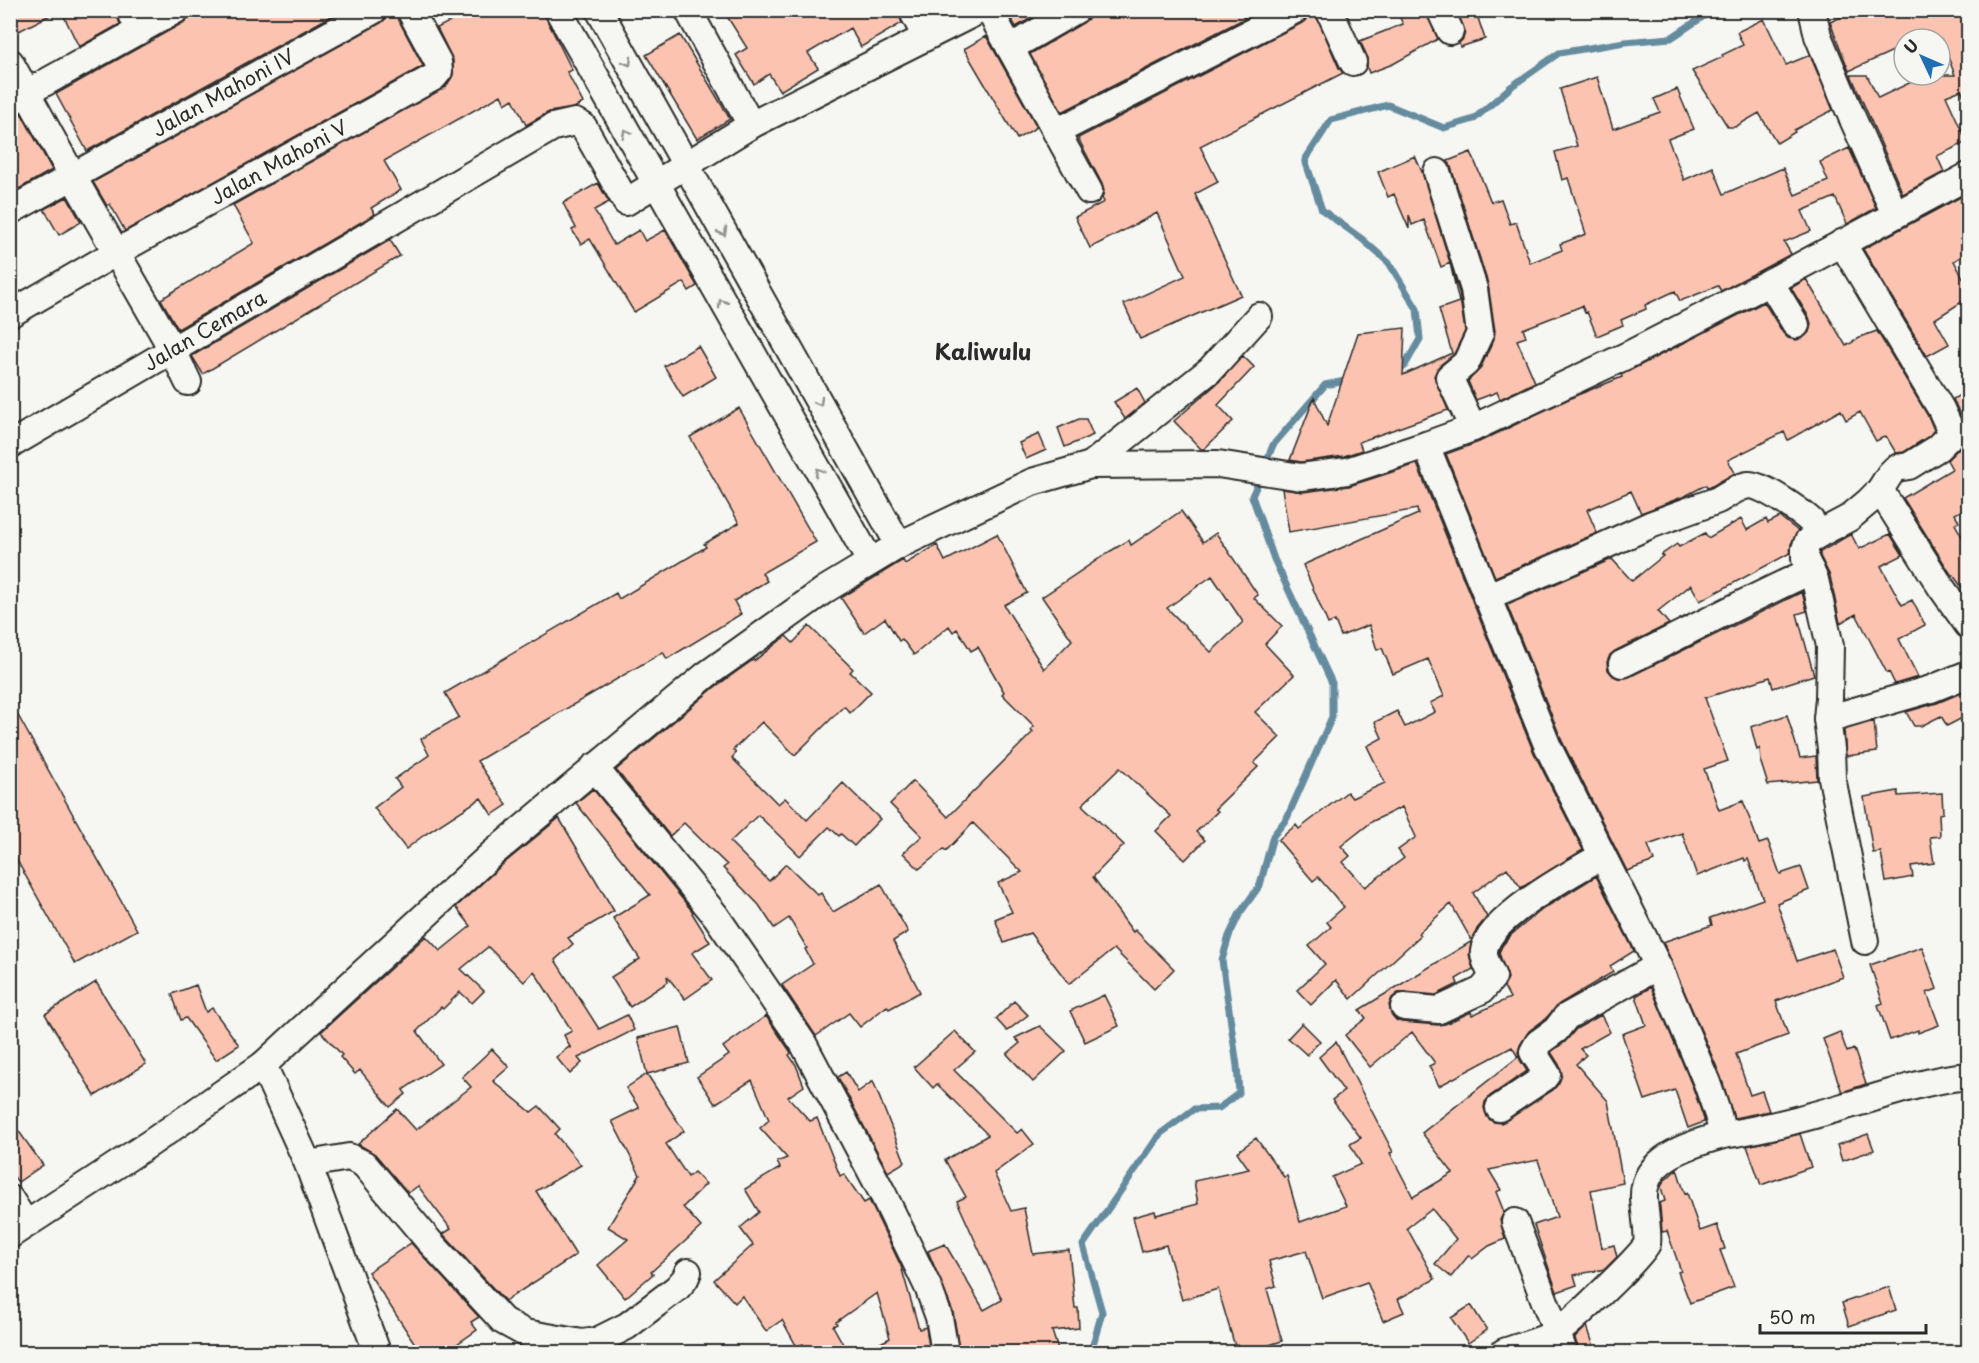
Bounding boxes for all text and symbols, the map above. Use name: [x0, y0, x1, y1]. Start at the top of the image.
north arrow: [1892, 27, 1952, 87]
text: U: [1898, 33, 1923, 59]
street label: Jalan Mahoni IV: [146, 41, 300, 144]
one-way arrow: [621, 55, 632, 66]
street label: Jalan Mahoni V: [205, 111, 353, 212]
one-way arrow: [622, 129, 634, 139]
one-way arrow: [716, 225, 727, 236]
street label: Jalan Cemara: [137, 282, 272, 378]
one-way arrow: [718, 298, 729, 309]
district label: Kaliwulu: [934, 334, 1032, 367]
one-way arrow: [812, 395, 823, 406]
one-way arrow: [815, 468, 826, 478]
scale bar: [1760, 1297, 1926, 1335]
text: 50 m: [1769, 1303, 1816, 1330]

